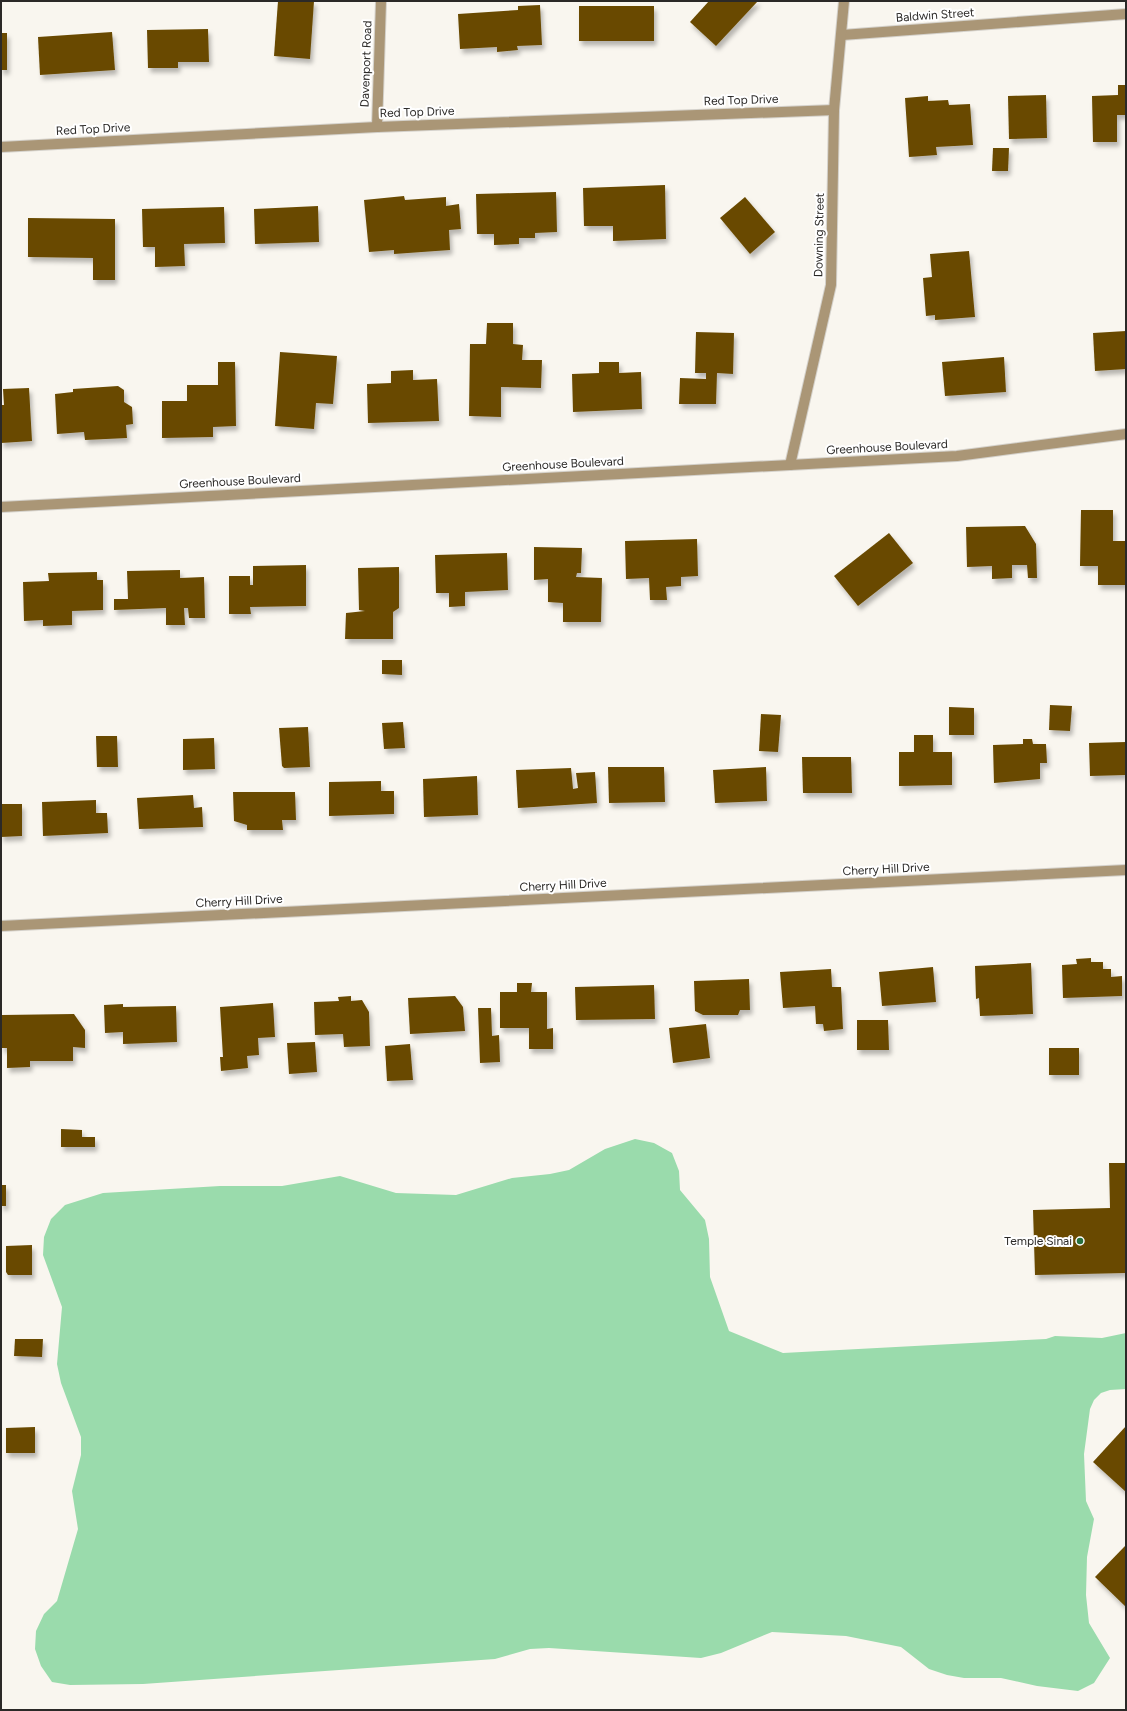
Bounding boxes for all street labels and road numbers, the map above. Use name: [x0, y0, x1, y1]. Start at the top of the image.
street label: Baldwin Street: [895, 5, 975, 25]
street label: Davenport Road: [357, 20, 375, 108]
street label: Red Top Drive: [703, 92, 779, 108]
street label: Red Top Drive: [379, 104, 455, 120]
street label: Red Top Drive: [55, 120, 131, 138]
street label: Downing Street: [811, 192, 827, 277]
street label: Greenhouse Boulevard: [826, 437, 948, 457]
street label: Greenhouse Boulevard: [502, 454, 624, 474]
street label: Greenhouse Boulevard: [179, 471, 301, 491]
street label: Cherry Hill Drive: [842, 860, 930, 878]
street label: Cherry Hill Drive: [519, 876, 607, 894]
street label: Cherry Hill Drive: [195, 892, 283, 910]

